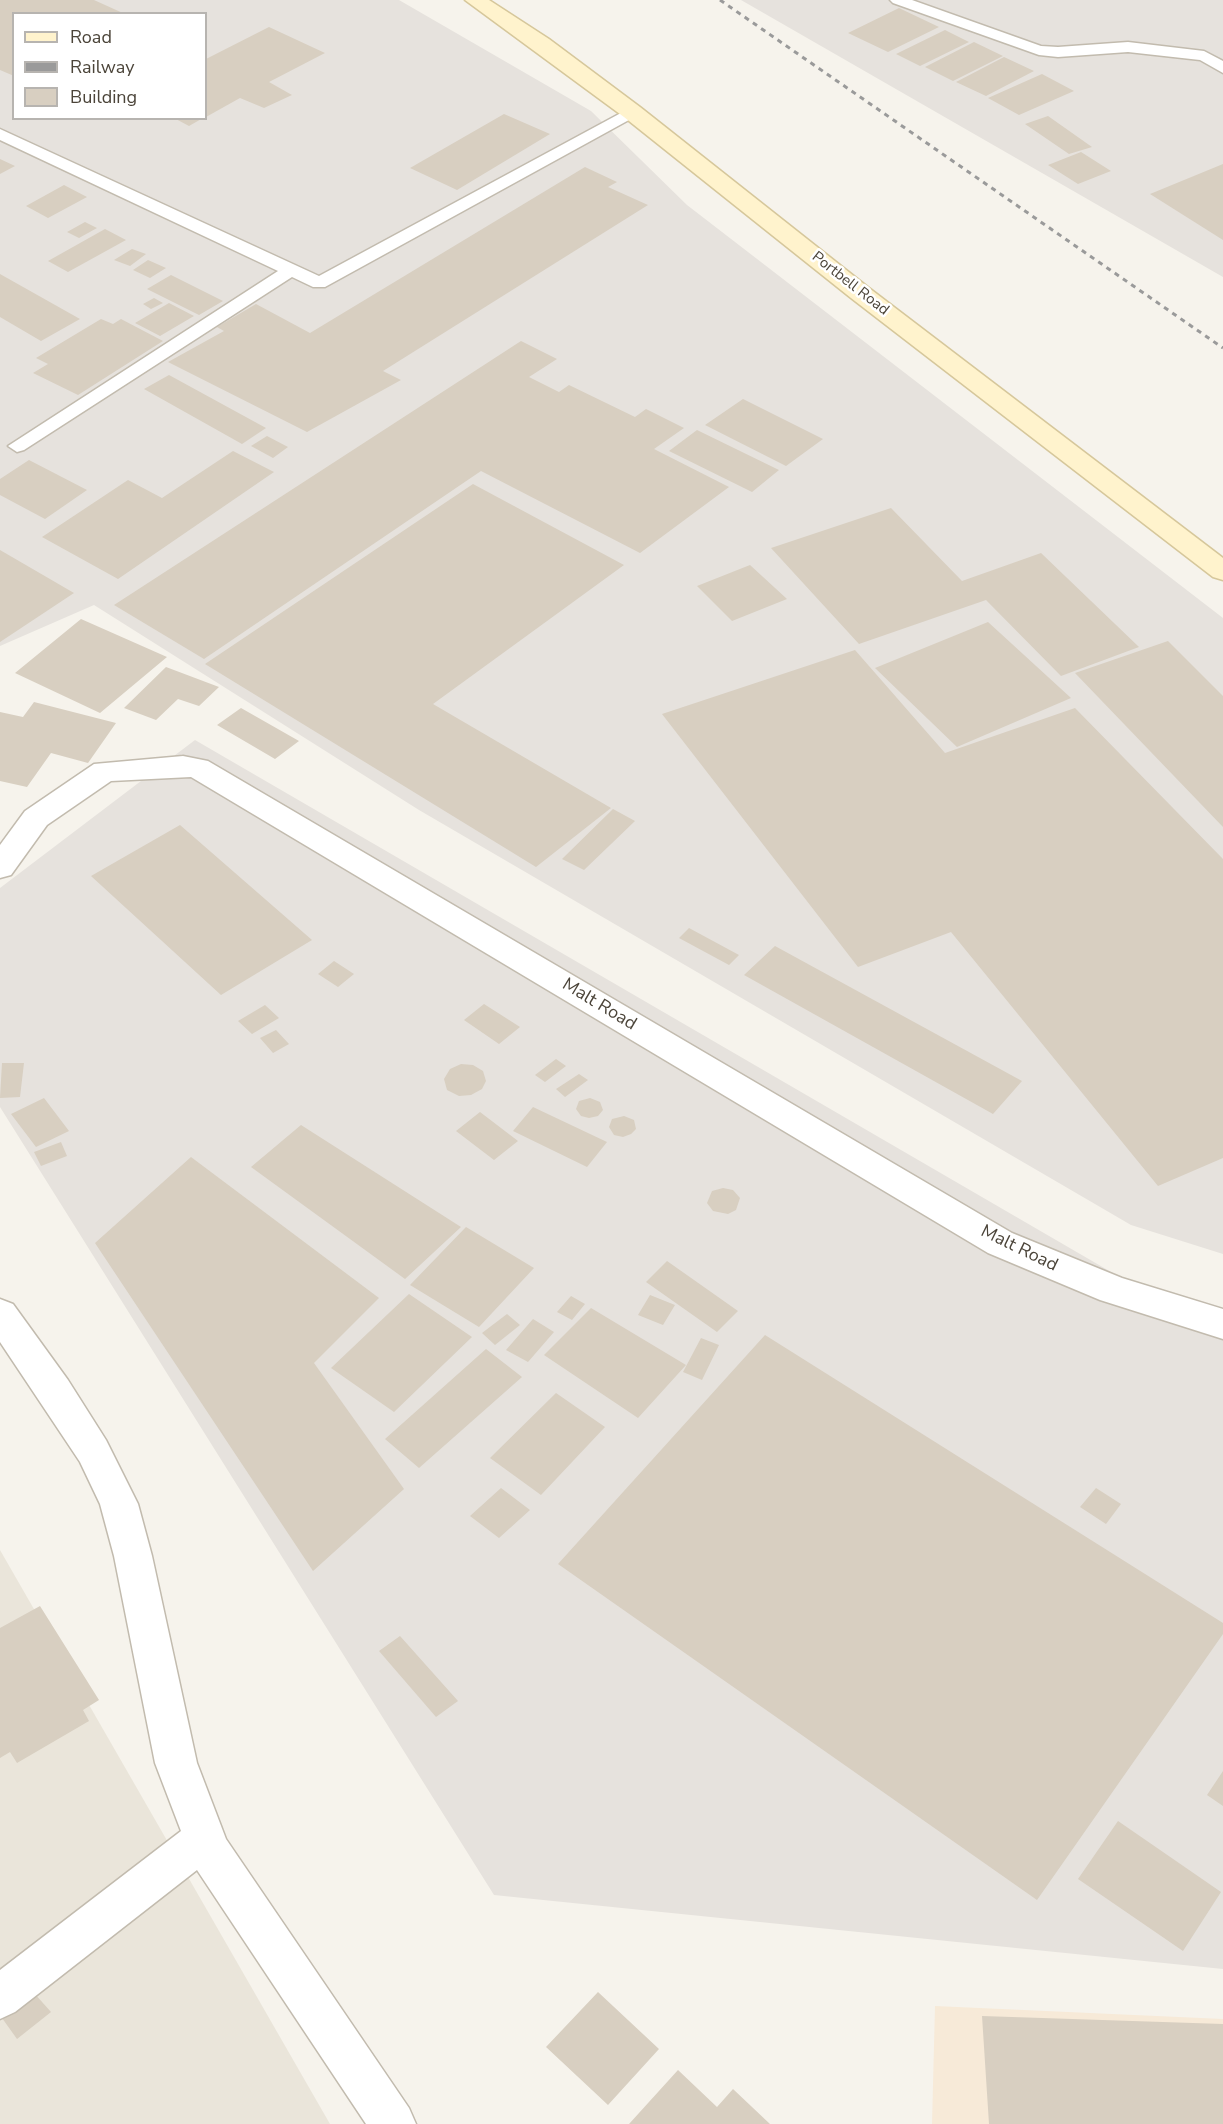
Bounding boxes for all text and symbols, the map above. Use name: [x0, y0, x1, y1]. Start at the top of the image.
legend: [12, 12, 207, 120]
text: Road: [70, 25, 112, 49]
text: Railway: [70, 55, 135, 79]
text: Building: [70, 85, 137, 109]
street label: Portbell Road: [808, 248, 892, 320]
street label: Malt Road: [558, 974, 640, 1036]
street label: Malt Road: [977, 1221, 1061, 1277]

